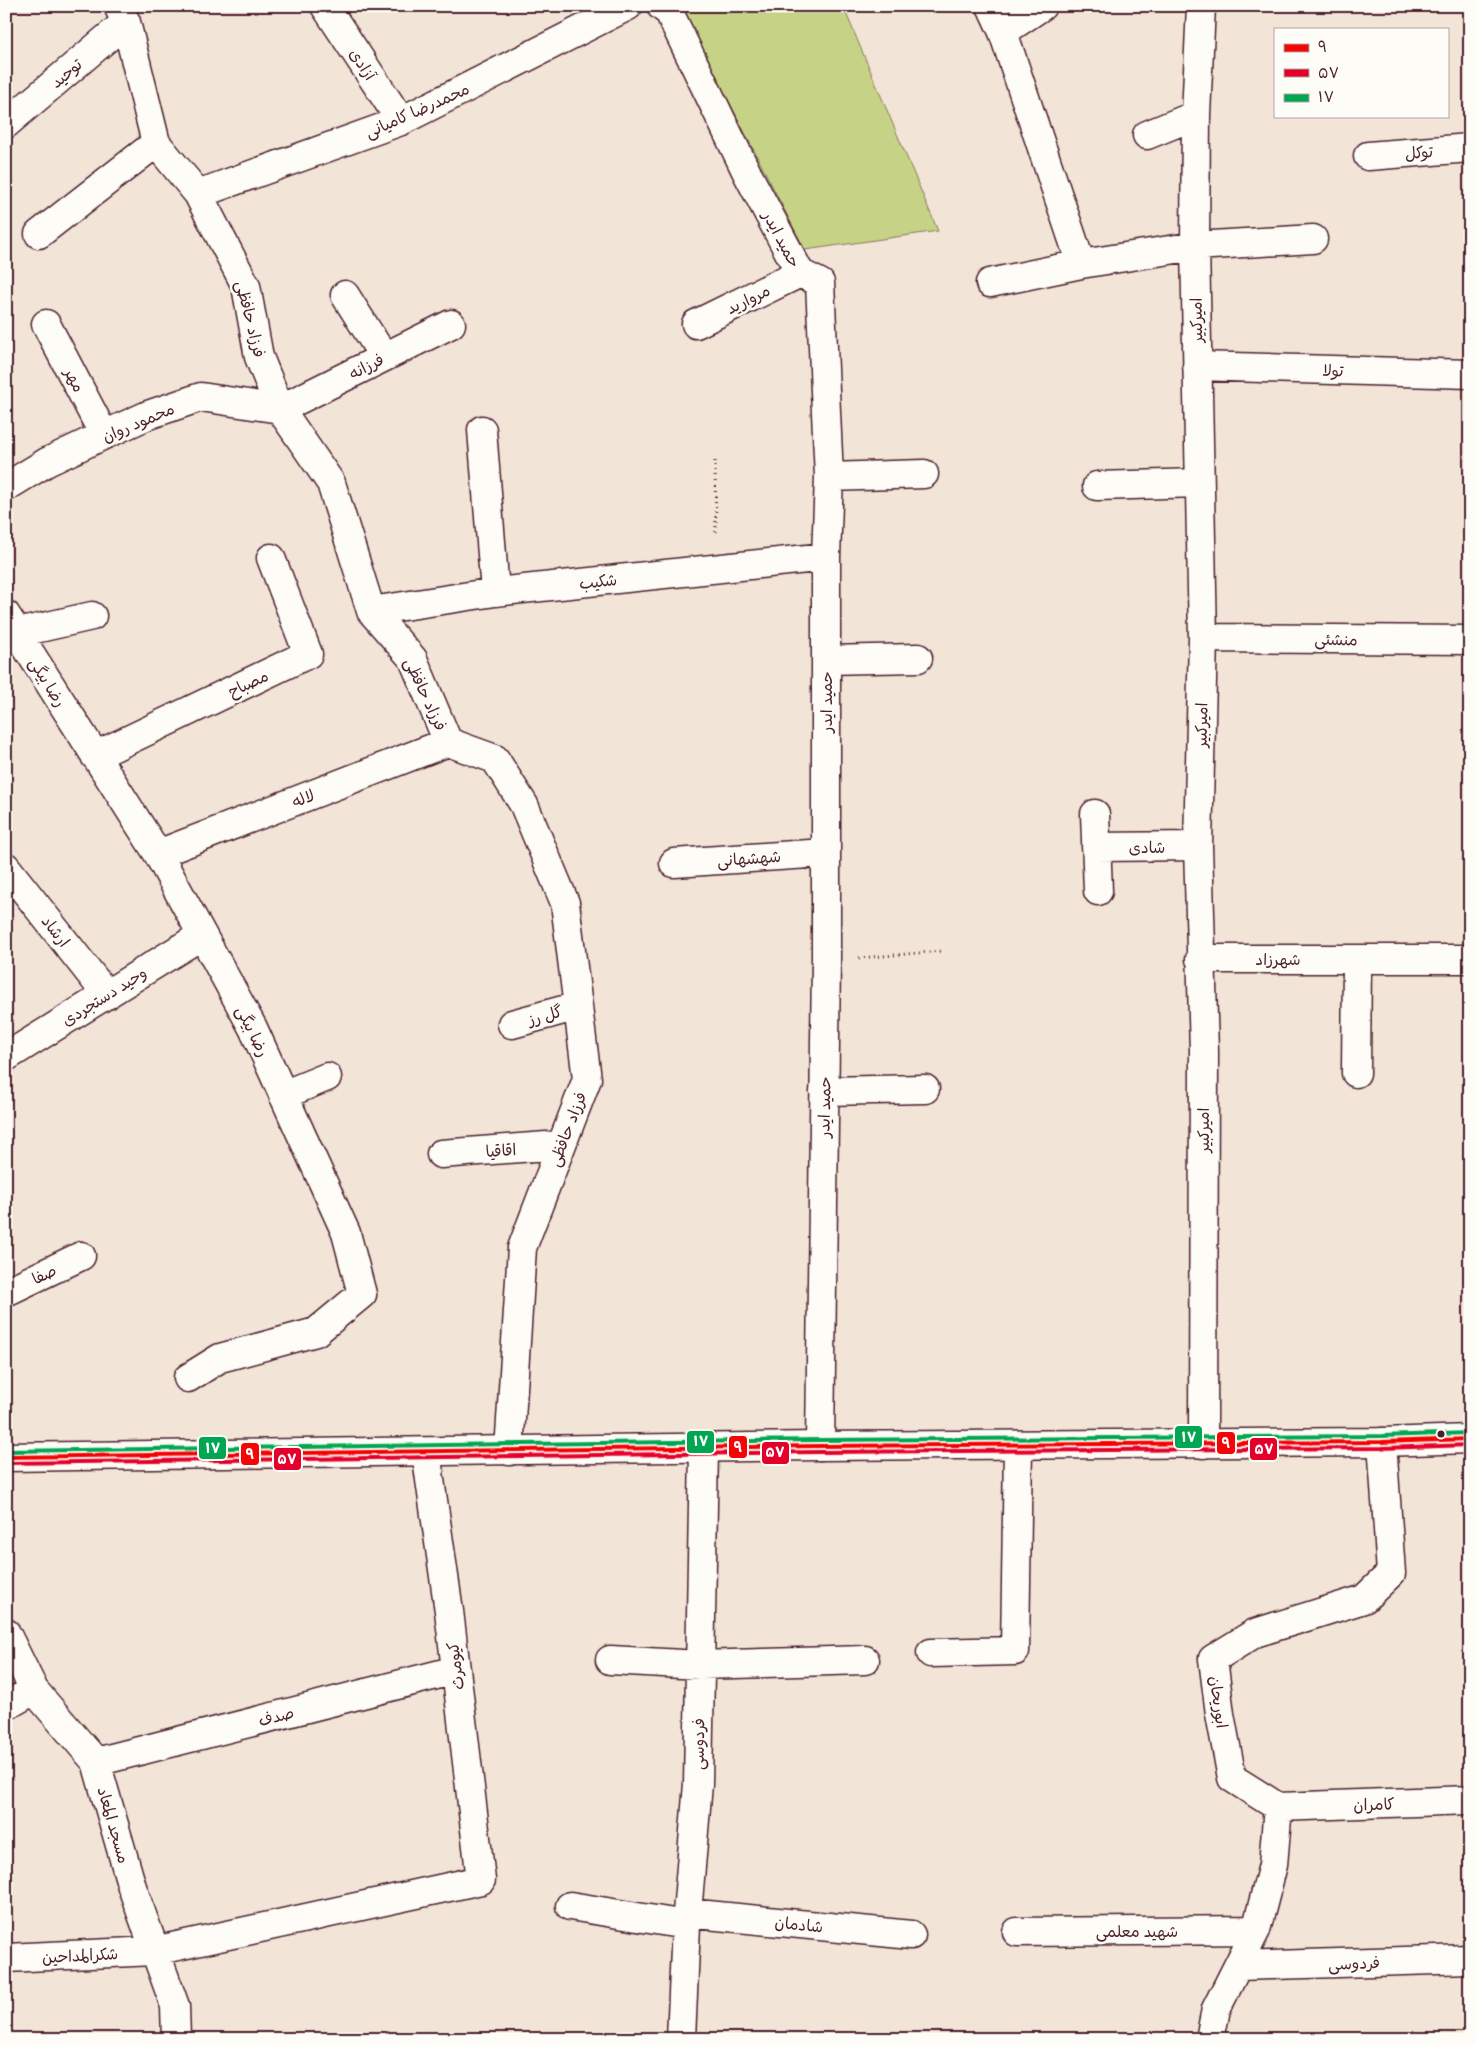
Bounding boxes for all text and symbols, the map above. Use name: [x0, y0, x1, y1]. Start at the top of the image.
legend: [1274, 28, 1448, 118]
text: ۹: [1318, 37, 1327, 59]
street label: آزادی: [342, 44, 381, 87]
street label: توحید: [46, 54, 89, 95]
text: ۵۷: [1318, 63, 1339, 85]
street label: محمدرضا کامیانی: [362, 78, 474, 146]
text: ۱۷: [1318, 87, 1334, 109]
street label: توکل: [1404, 141, 1434, 167]
street label: حمید ایدر: [754, 205, 805, 273]
street label: فرزاد حافظی: [228, 278, 270, 360]
street label: مروارید: [723, 280, 775, 322]
street label: امیرکبیر: [1186, 297, 1210, 345]
street label: فرزانه: [345, 349, 389, 387]
street label: تولا: [1322, 360, 1344, 384]
street label: مهر: [56, 363, 90, 397]
street label: محمود روان: [99, 398, 179, 450]
street label: شکیب: [578, 569, 618, 597]
street label: منشئی: [1314, 629, 1358, 653]
street label: رضا بیگی: [22, 654, 71, 713]
street label: فرزاد حافظی: [397, 654, 452, 735]
street label: مصباح: [225, 665, 273, 705]
street label: حمید ایدر: [816, 671, 840, 735]
street label: امیرکبیر: [1191, 702, 1215, 750]
street label: لاله: [289, 785, 319, 815]
street label: شادی: [1129, 837, 1166, 861]
street label: شهشهانی: [716, 846, 782, 874]
street label: ارشاد: [34, 911, 75, 953]
street label: شهرزاد: [1255, 949, 1301, 973]
street label: وحید دستجردی: [58, 962, 152, 1033]
street label: گل رز: [524, 1001, 565, 1034]
street label: رضا بیگی: [228, 1002, 274, 1062]
street label: حمید ایدر: [813, 1076, 839, 1140]
street label: فرزاد حافظی: [544, 1089, 594, 1171]
street label: امیرکبیر: [1193, 1108, 1217, 1154]
street label: اقاقیا: [485, 1139, 517, 1165]
street label: صفا: [28, 1260, 61, 1292]
line badge: ۱۷: [1174, 1425, 1203, 1449]
text: ۱۷: [1181, 1428, 1197, 1449]
unlabelled marker: [1436, 1429, 1446, 1439]
line badge: ۱۷: [686, 1430, 715, 1454]
line badge: ۹: [1216, 1431, 1236, 1455]
text: ۱۷: [693, 1432, 709, 1453]
text: ۹: [1222, 1434, 1231, 1455]
line badge: ۹: [728, 1435, 748, 1459]
line badge: ۱۷: [198, 1436, 227, 1460]
line badge: ۵۷: [1249, 1437, 1278, 1461]
text: ۹: [734, 1438, 743, 1459]
text: ۱۷: [205, 1439, 221, 1460]
text: ۵۷: [1254, 1440, 1274, 1461]
line badge: ۵۷: [761, 1441, 790, 1465]
line badge: ۹: [240, 1442, 260, 1466]
text: ۵۷: [765, 1443, 785, 1464]
text: ۹: [246, 1445, 255, 1466]
line badge: ۵۷: [273, 1447, 302, 1471]
text: ۵۷: [277, 1450, 297, 1471]
street label: کیومرث: [442, 1640, 472, 1691]
street label: ابوریحان: [1201, 1675, 1233, 1730]
street label: صدف: [256, 1702, 297, 1734]
street label: فردوسی: [688, 1718, 712, 1770]
street label: مسجد المعاد: [90, 1784, 134, 1867]
street label: کامران: [1353, 1793, 1395, 1819]
street label: شادمان: [773, 1912, 824, 1940]
street label: شهید معلمی: [1096, 1921, 1178, 1945]
street label: شکرالمداحین: [41, 1943, 119, 1971]
street label: فردوسی: [1328, 1952, 1380, 1978]

